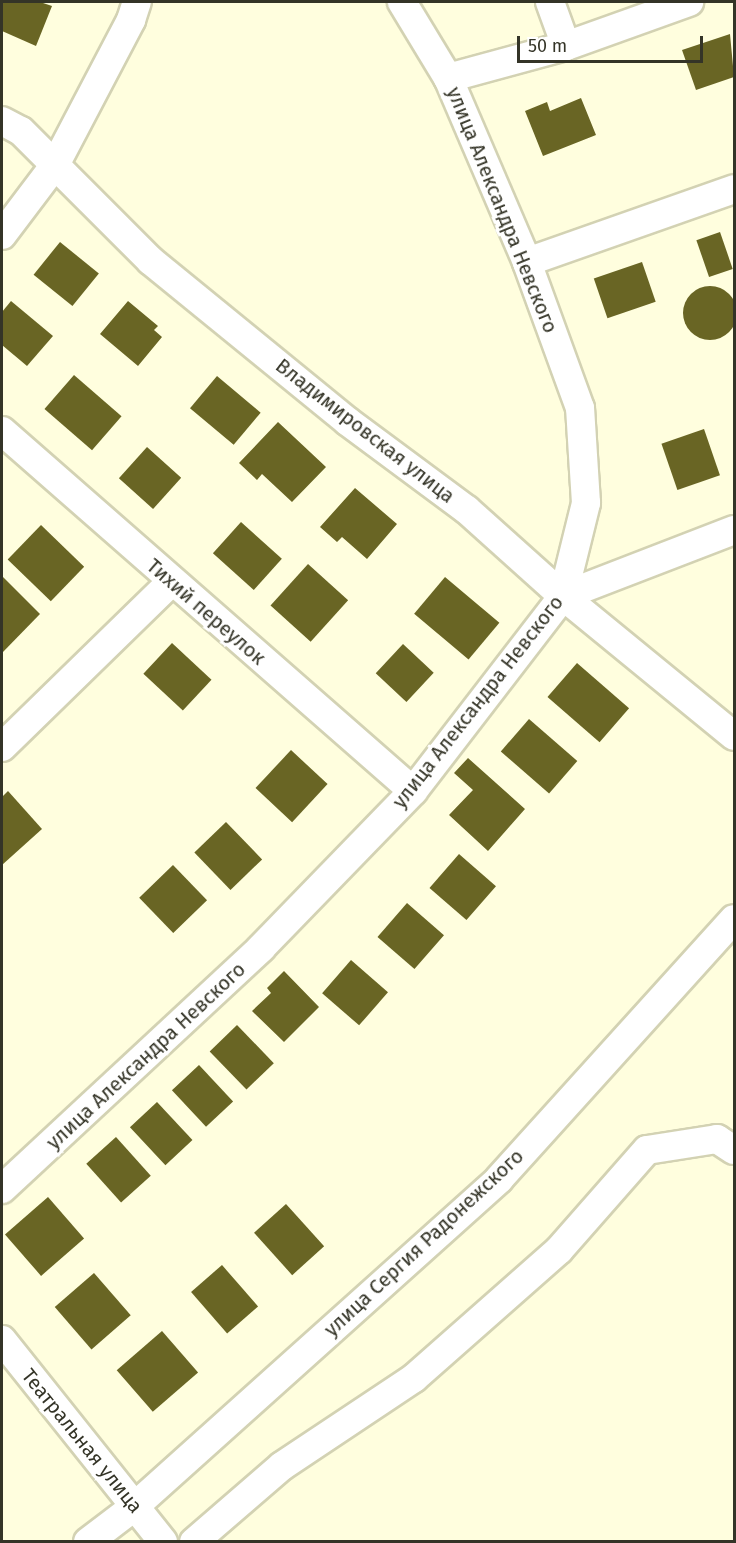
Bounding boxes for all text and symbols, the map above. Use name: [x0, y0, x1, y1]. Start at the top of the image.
scale bar: [520, 24, 706, 62]
text: 50 m: [528, 35, 567, 57]
street label: улица Александра Невского: [442, 84, 562, 336]
street label: Владимировская улица: [271, 354, 459, 508]
street label: Тихий переулок: [142, 554, 270, 670]
street label: улица Александра Невского: [388, 591, 568, 813]
street label: улица Александра Невского: [42, 958, 250, 1154]
street label: улица Сергия Радонежского: [319, 1144, 529, 1342]
street label: Театральная улица: [16, 1364, 148, 1518]

